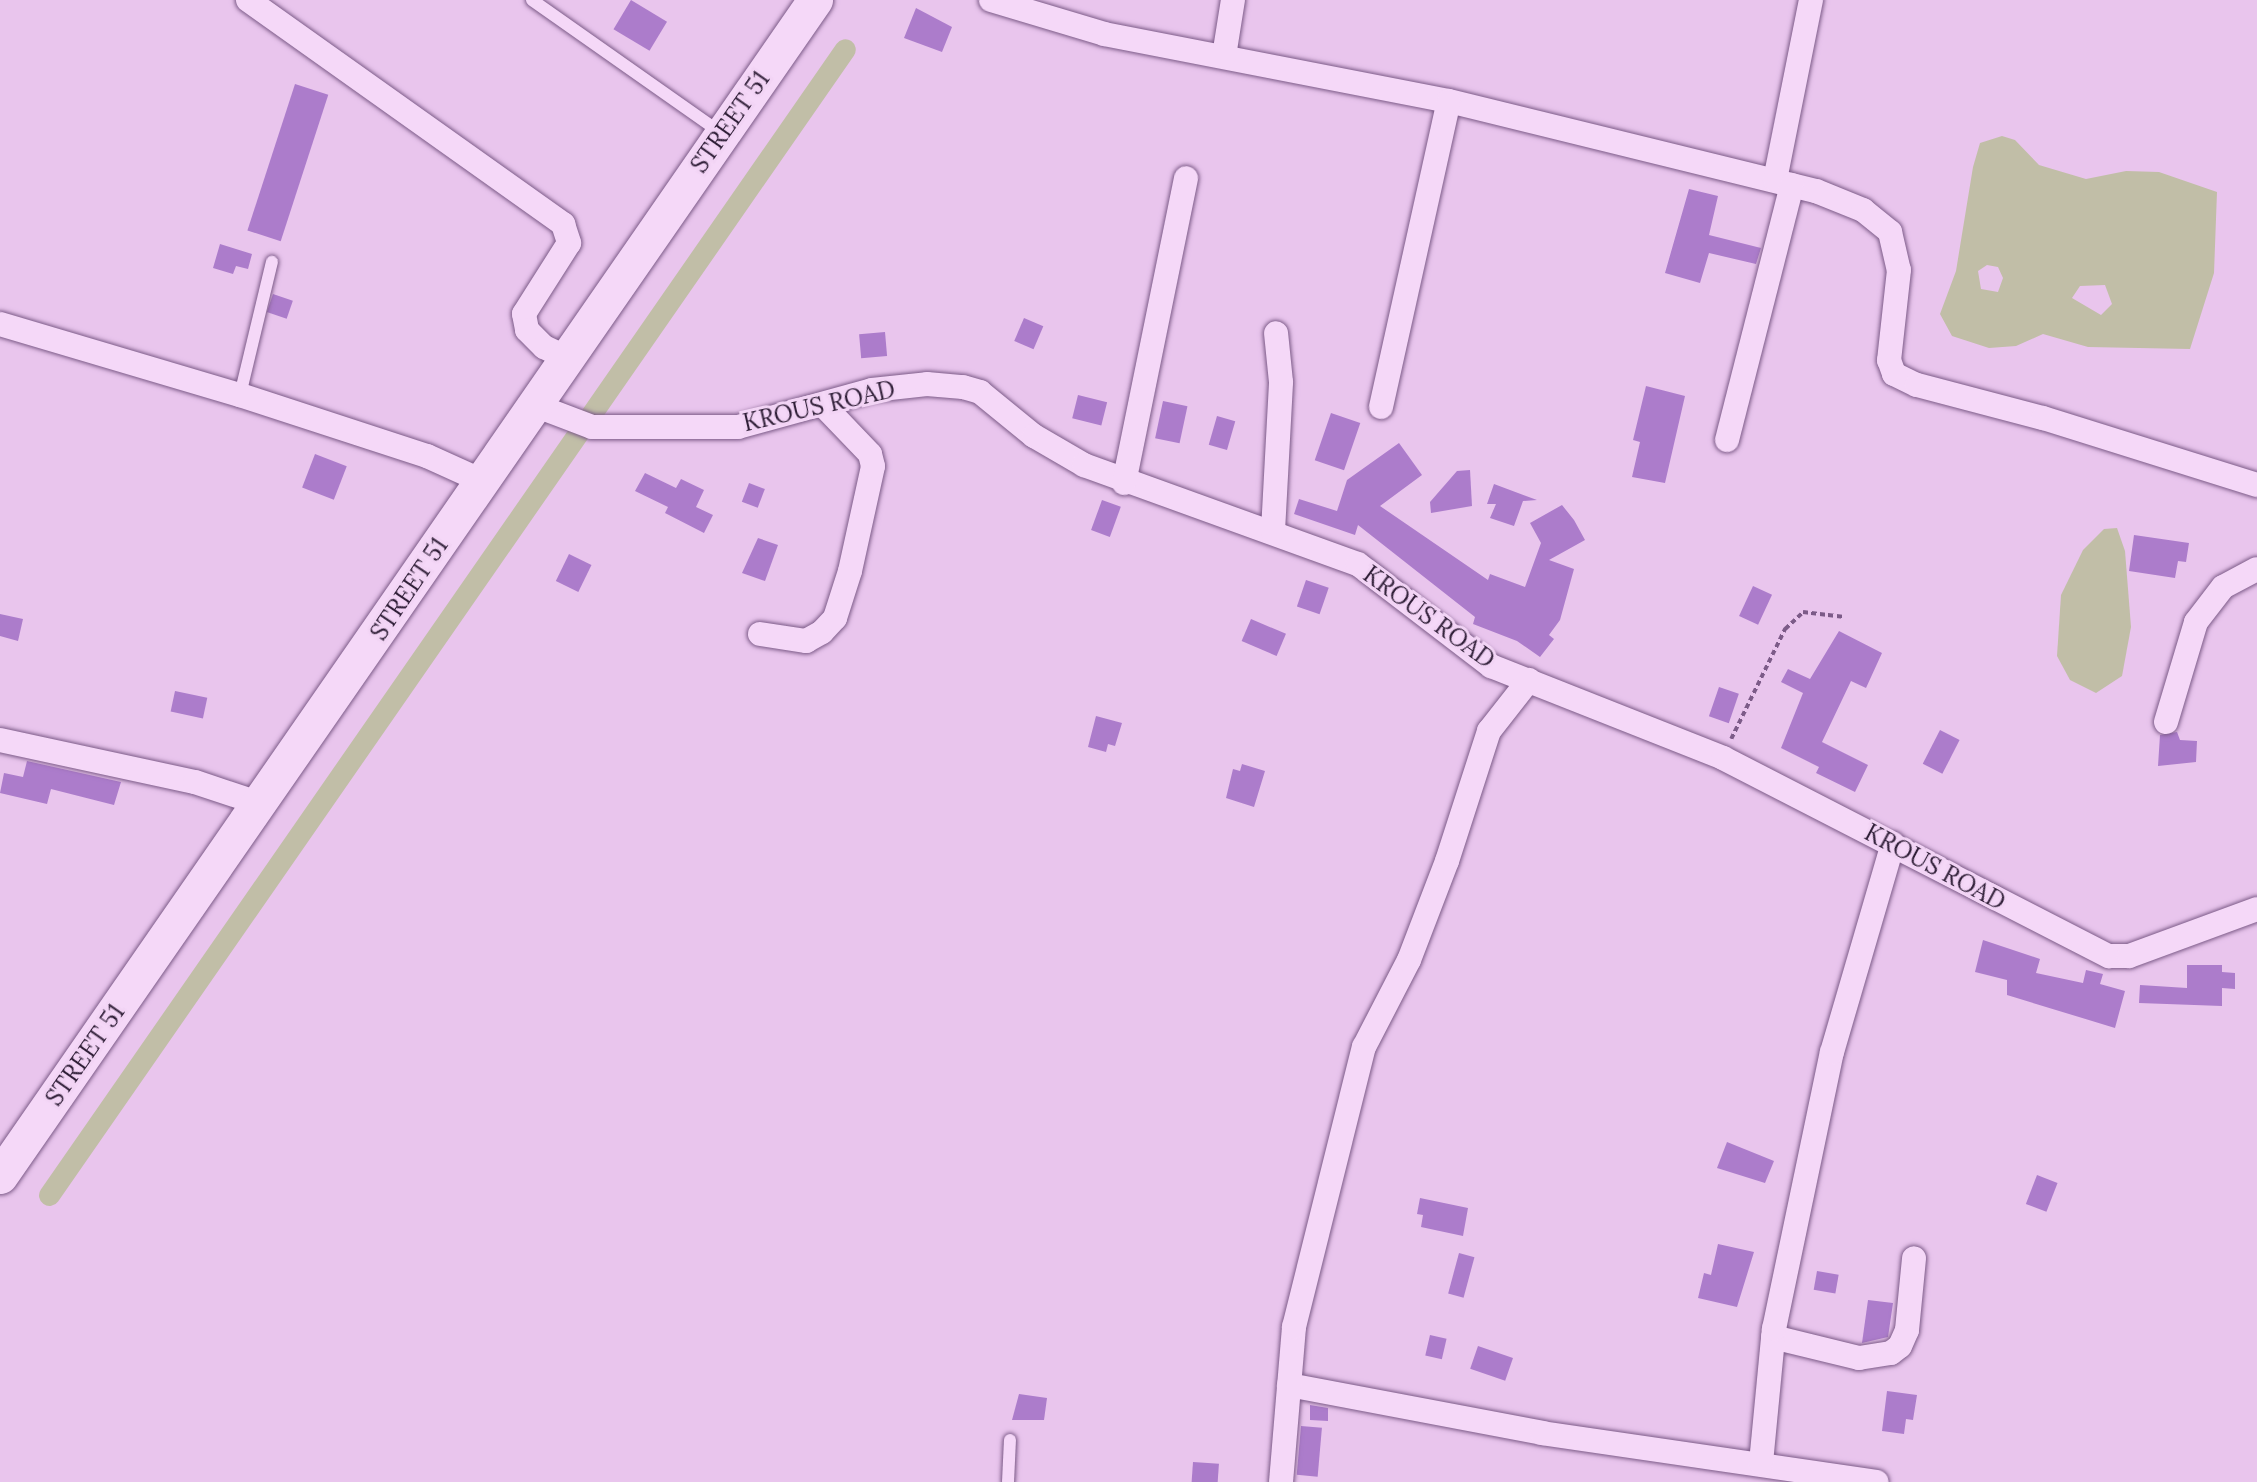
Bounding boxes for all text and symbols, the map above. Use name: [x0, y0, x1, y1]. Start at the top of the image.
street label: STREET 51: [685, 66, 775, 178]
street label: KROUS ROAD: [740, 375, 898, 437]
street label: STREET 51: [364, 532, 454, 646]
street label: KROUS ROAD: [1358, 560, 1500, 674]
street label: KROUS ROAD: [1860, 818, 2010, 916]
street label: STREET 51: [40, 999, 130, 1111]

